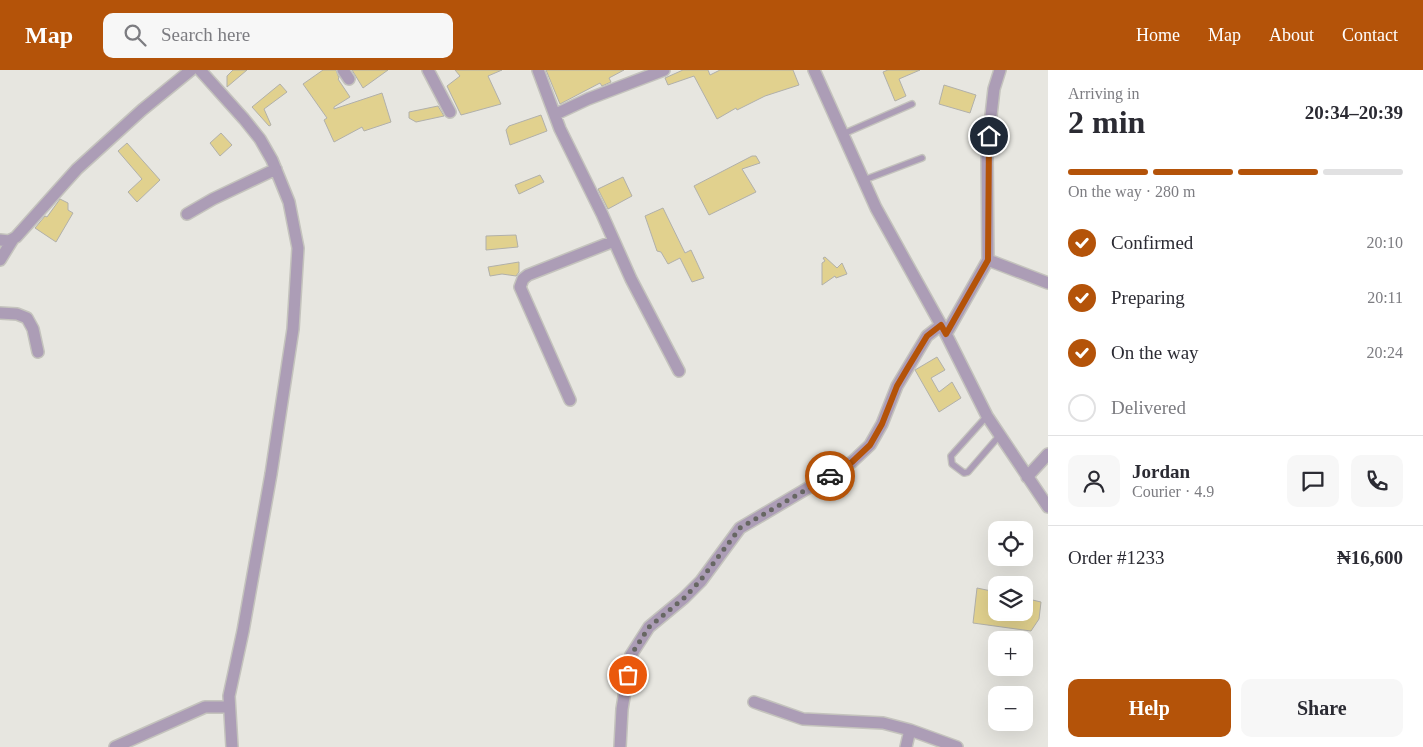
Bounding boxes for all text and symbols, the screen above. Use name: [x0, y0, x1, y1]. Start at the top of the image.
search box: [103, 13, 453, 58]
icon: search: [121, 21, 149, 49]
text: Map: [25, 22, 73, 48]
text: Search here: [161, 24, 250, 45]
text: Home: [1136, 25, 1180, 45]
text: Map: [1208, 25, 1241, 45]
text: About: [1269, 25, 1314, 45]
text: Contact: [1342, 25, 1398, 45]
text: Arriving in: [1068, 85, 1140, 102]
text: 20:34–20:39: [1305, 102, 1403, 123]
text: 2 min: [1068, 104, 1145, 140]
pin: [968, 115, 1010, 157]
icon: home: [975, 122, 1003, 150]
text: On the way · 280 m: [1068, 183, 1196, 200]
icon: check: [1068, 229, 1096, 257]
text: Confirmed: [1111, 232, 1193, 253]
text: 20:10: [1367, 234, 1403, 251]
icon: check: [1068, 284, 1096, 312]
text: Preparing: [1111, 287, 1185, 308]
text: 20:11: [1367, 289, 1403, 306]
icon: check: [1068, 339, 1096, 367]
text: On the way: [1111, 342, 1199, 363]
text: 20:24: [1367, 344, 1403, 361]
text: Delivered: [1111, 397, 1186, 418]
courier: [805, 451, 855, 501]
button: person: [1068, 455, 1120, 507]
button: chat: [1287, 455, 1339, 507]
button: phone: [1351, 455, 1403, 507]
text: Jordan: [1132, 461, 1190, 482]
icon: car: [816, 462, 844, 490]
text: Courier · 4.9: [1132, 483, 1214, 500]
map controls: [988, 521, 1033, 731]
button: locate: [988, 521, 1033, 566]
text: Order #1233: [1068, 547, 1165, 568]
text: ₦16,600: [1337, 547, 1403, 568]
button: layers: [988, 576, 1033, 621]
button: +: [988, 631, 1033, 676]
pin: [607, 654, 649, 696]
icon: bag: [614, 661, 642, 689]
button: Help: [1068, 679, 1231, 737]
button: Share: [1241, 679, 1403, 737]
button: −: [988, 686, 1033, 731]

